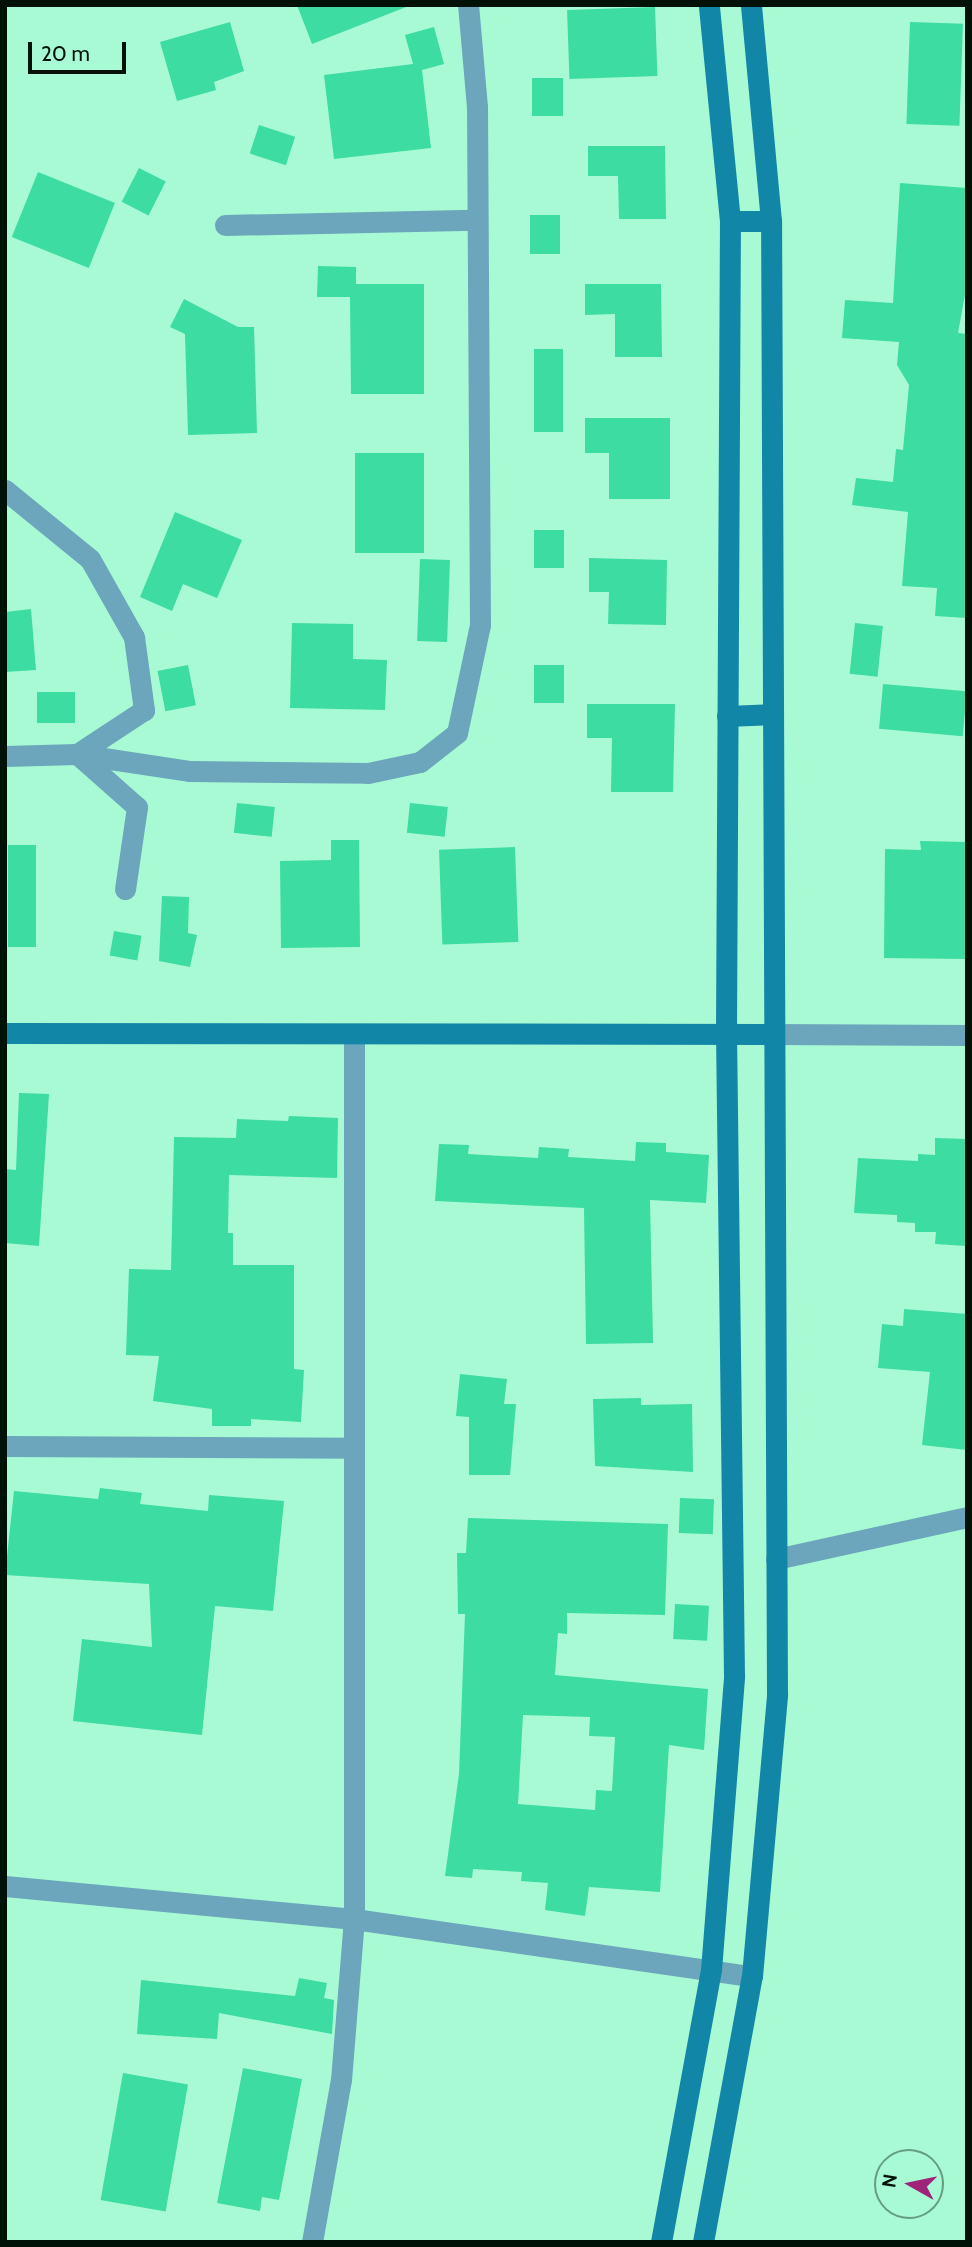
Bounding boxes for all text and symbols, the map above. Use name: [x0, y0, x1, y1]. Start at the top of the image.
scale bar: [32, 28, 130, 72]
text: 20 m: [41, 41, 90, 66]
north arrow: [874, 2149, 944, 2219]
text: N: [877, 2173, 902, 2189]

